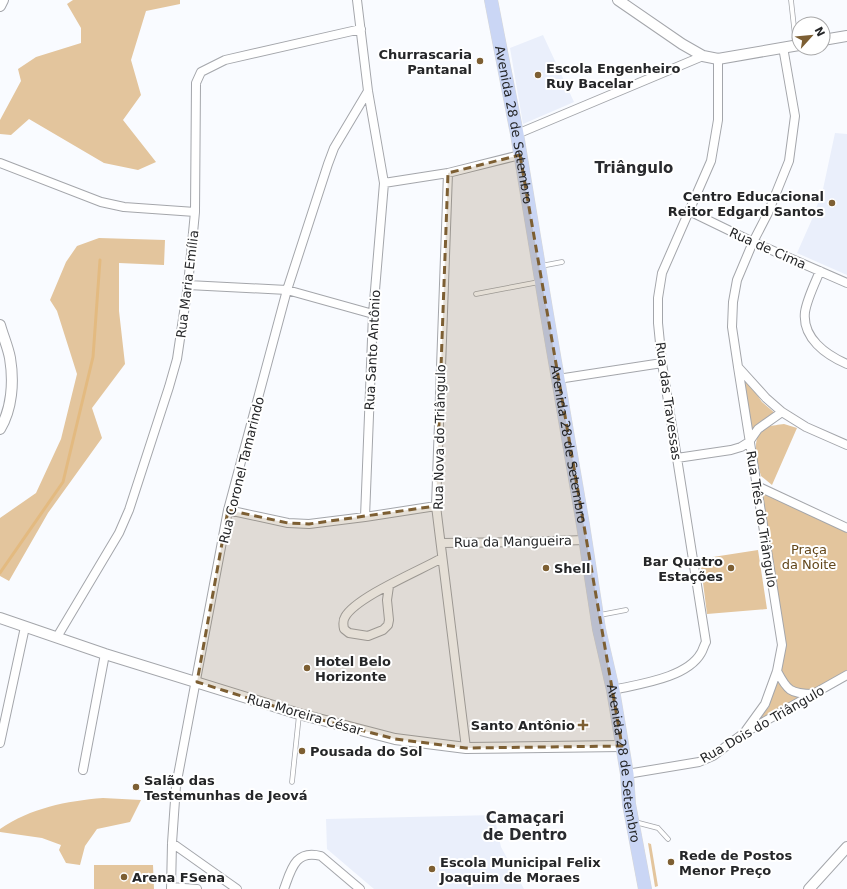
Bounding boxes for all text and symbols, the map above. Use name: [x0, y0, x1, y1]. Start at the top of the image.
north arrow: [791, 16, 831, 56]
text: N: [812, 25, 827, 39]
street label: Avenida 28 de Setembro: [492, 45, 535, 205]
place label: Churrascaria Pantanal: [378, 47, 472, 77]
marker: Churrascaria Pantanal: [475, 56, 485, 66]
place label: Escola Engenheiro Ruy Bacelar: [546, 61, 680, 91]
marker: Escola Engenheiro Ruy Bacelar: [533, 70, 543, 80]
district label: Triângulo: [595, 159, 673, 177]
place label: Centro Educacional Reitor Edgard Santos: [668, 189, 824, 219]
marker: Centro Educacional Reitor Edgard Santos: [827, 198, 837, 208]
street label: Rua de Cima: [727, 225, 809, 272]
street label: Rua Maria Emília: [173, 229, 202, 339]
street label: Rua Santo Antônio: [362, 289, 383, 411]
street label: Rua das Travessas: [653, 341, 684, 461]
street label: Rua Nova do Triângulo: [431, 364, 448, 510]
street label: Avenida 28 de Setembro: [548, 364, 590, 525]
street label: Rua Coronel Tamarindo: [216, 395, 267, 545]
street label: Rua Três do Triângulo: [743, 450, 780, 589]
street label: Rua da Mangueira: [454, 533, 572, 550]
park label: Praça da Noite: [782, 542, 836, 572]
place label: Bar Quatro Estações: [643, 554, 723, 584]
place label: Shell: [554, 561, 590, 576]
marker: Shell: [541, 563, 551, 573]
marker: Bar Quatro Estações: [726, 563, 736, 573]
place label: Hotel Belo Horizonte: [315, 654, 391, 684]
marker: Hotel Belo Horizonte: [302, 663, 312, 673]
street label: Avenida 28 de Setembro: [604, 682, 643, 844]
street label: Rua Dois do Triângulo: [698, 683, 827, 766]
street label: Rua Moreira César: [245, 691, 365, 738]
place label: Santo Antônio: [471, 718, 575, 733]
marker: Santo Antônio: [578, 720, 588, 730]
place label: Pousada do Sol: [310, 744, 422, 759]
marker: Pousada do Sol: [297, 746, 307, 756]
place label: Salão das Testemunhas de Jeová: [144, 773, 308, 803]
marker: Salão das Testemunhas de Jeová: [131, 782, 141, 792]
district label: Camaçari de Dentro: [483, 809, 567, 844]
place label: Rede de Postos Menor Preço: [679, 848, 792, 878]
place label: Escola Municipal Felix Joaquim de Moraes: [439, 855, 601, 885]
marker: Rede de Postos Menor Preço: [666, 857, 676, 867]
marker: Escola Municipal Felix Joaquim de Moraes: [427, 864, 437, 874]
place label: Arena FSena: [132, 870, 225, 885]
marker: Arena FSena: [119, 872, 129, 882]

